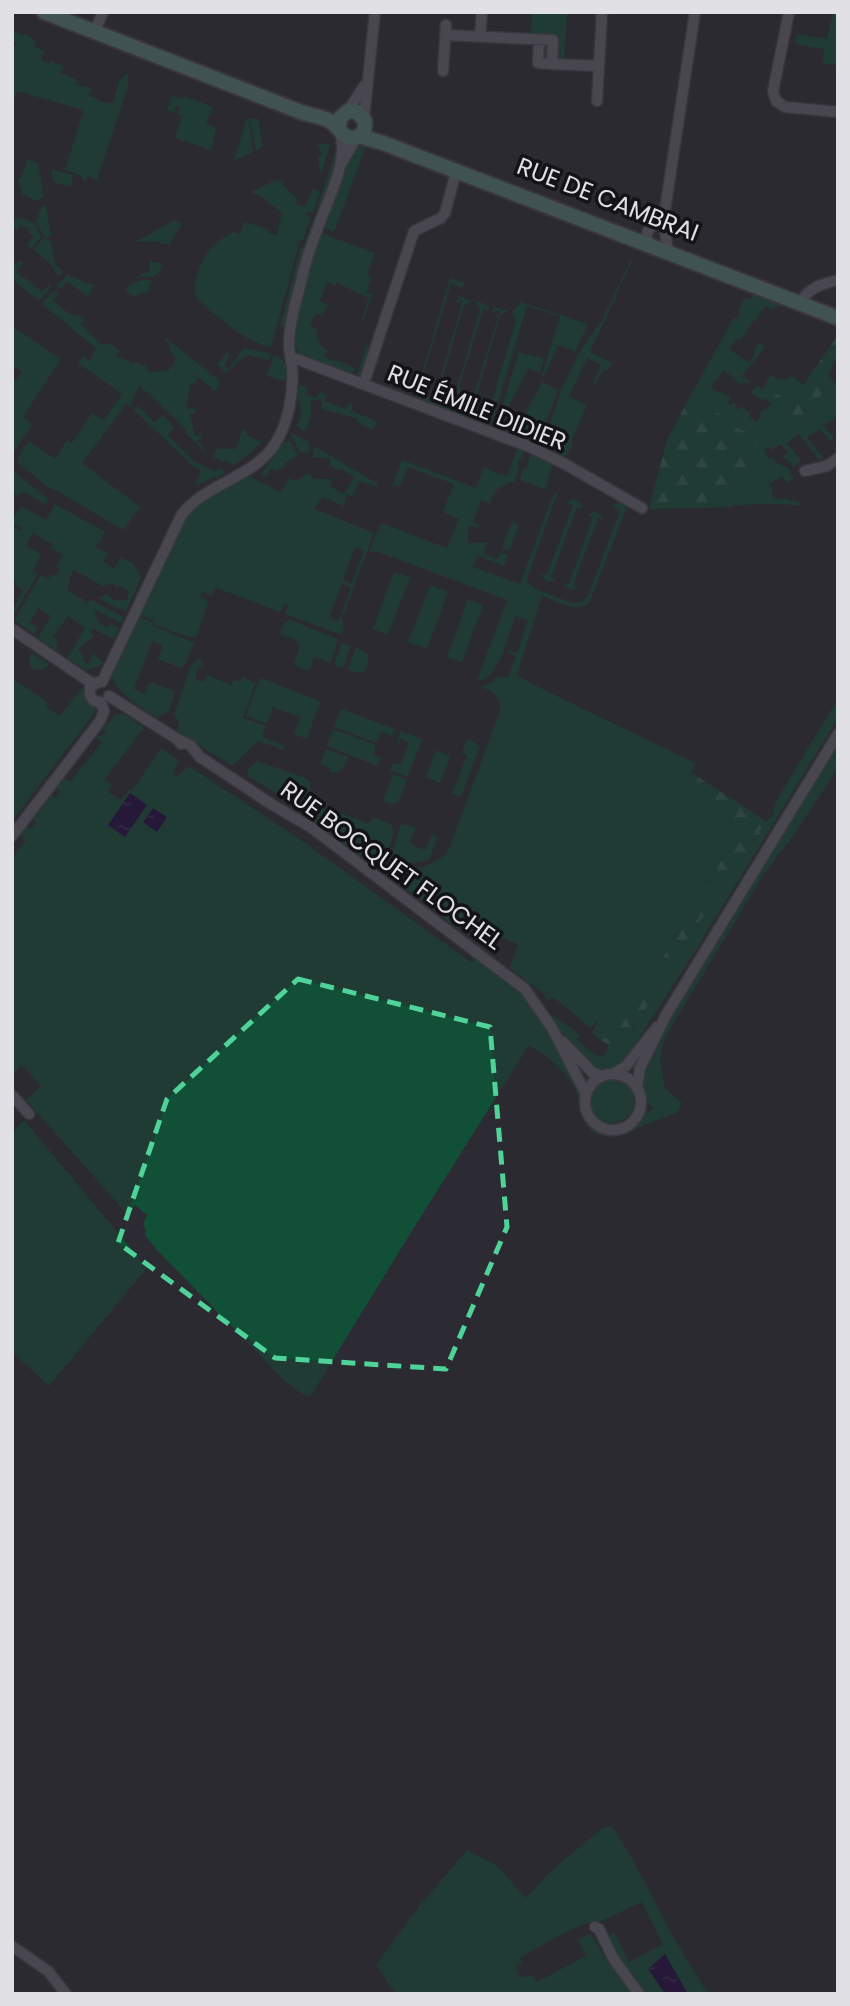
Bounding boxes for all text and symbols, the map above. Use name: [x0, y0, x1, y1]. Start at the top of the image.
street label: RUE DE CAMBRAI: [512, 149, 704, 249]
street label: RUE ÉMILE DIDIER: [383, 356, 571, 458]
street label: RUE BOCQUET FLOCHEL: [274, 773, 510, 957]

